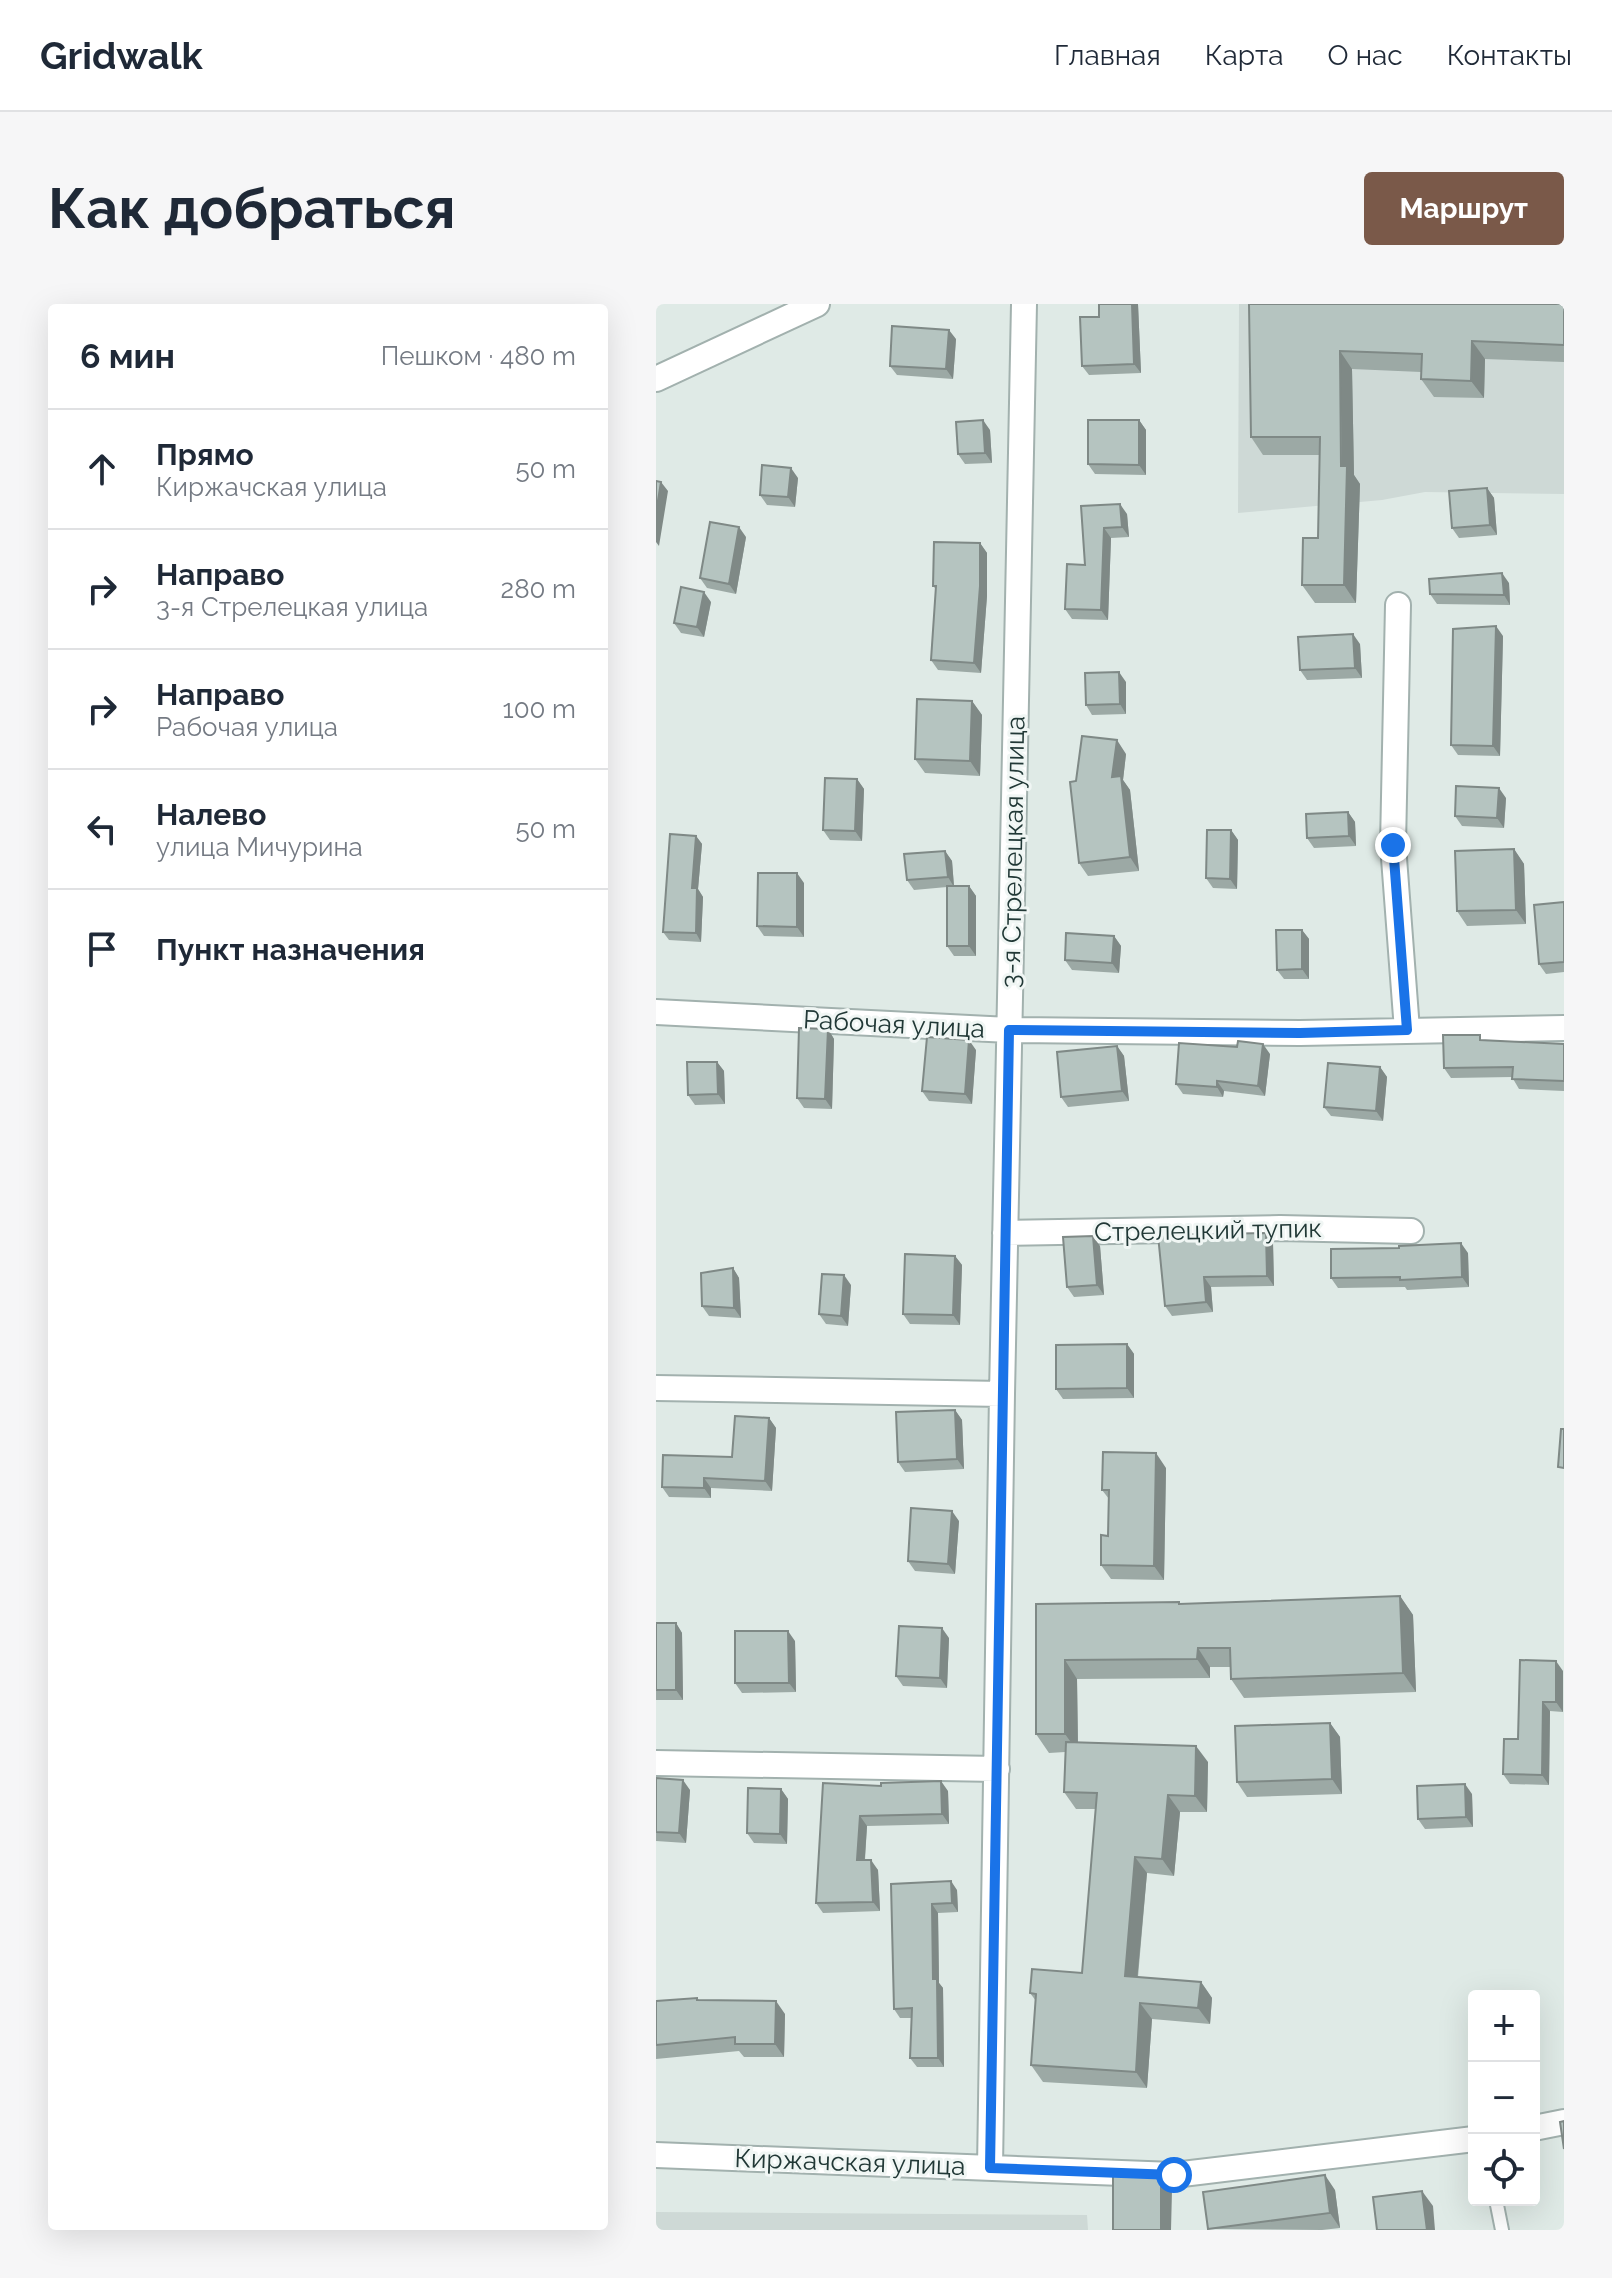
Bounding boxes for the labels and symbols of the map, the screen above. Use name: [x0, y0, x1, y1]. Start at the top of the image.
street label: 3-я Стрелецкая улица: [996, 716, 1030, 988]
route end: [1375, 827, 1411, 863]
street label: Рабочая улица: [802, 1004, 986, 1044]
street label: Стрелецкий тупик: [1094, 1213, 1322, 1247]
street label: Киржачская улица: [734, 2143, 966, 2181]
route start: [1156, 2157, 1192, 2193]

